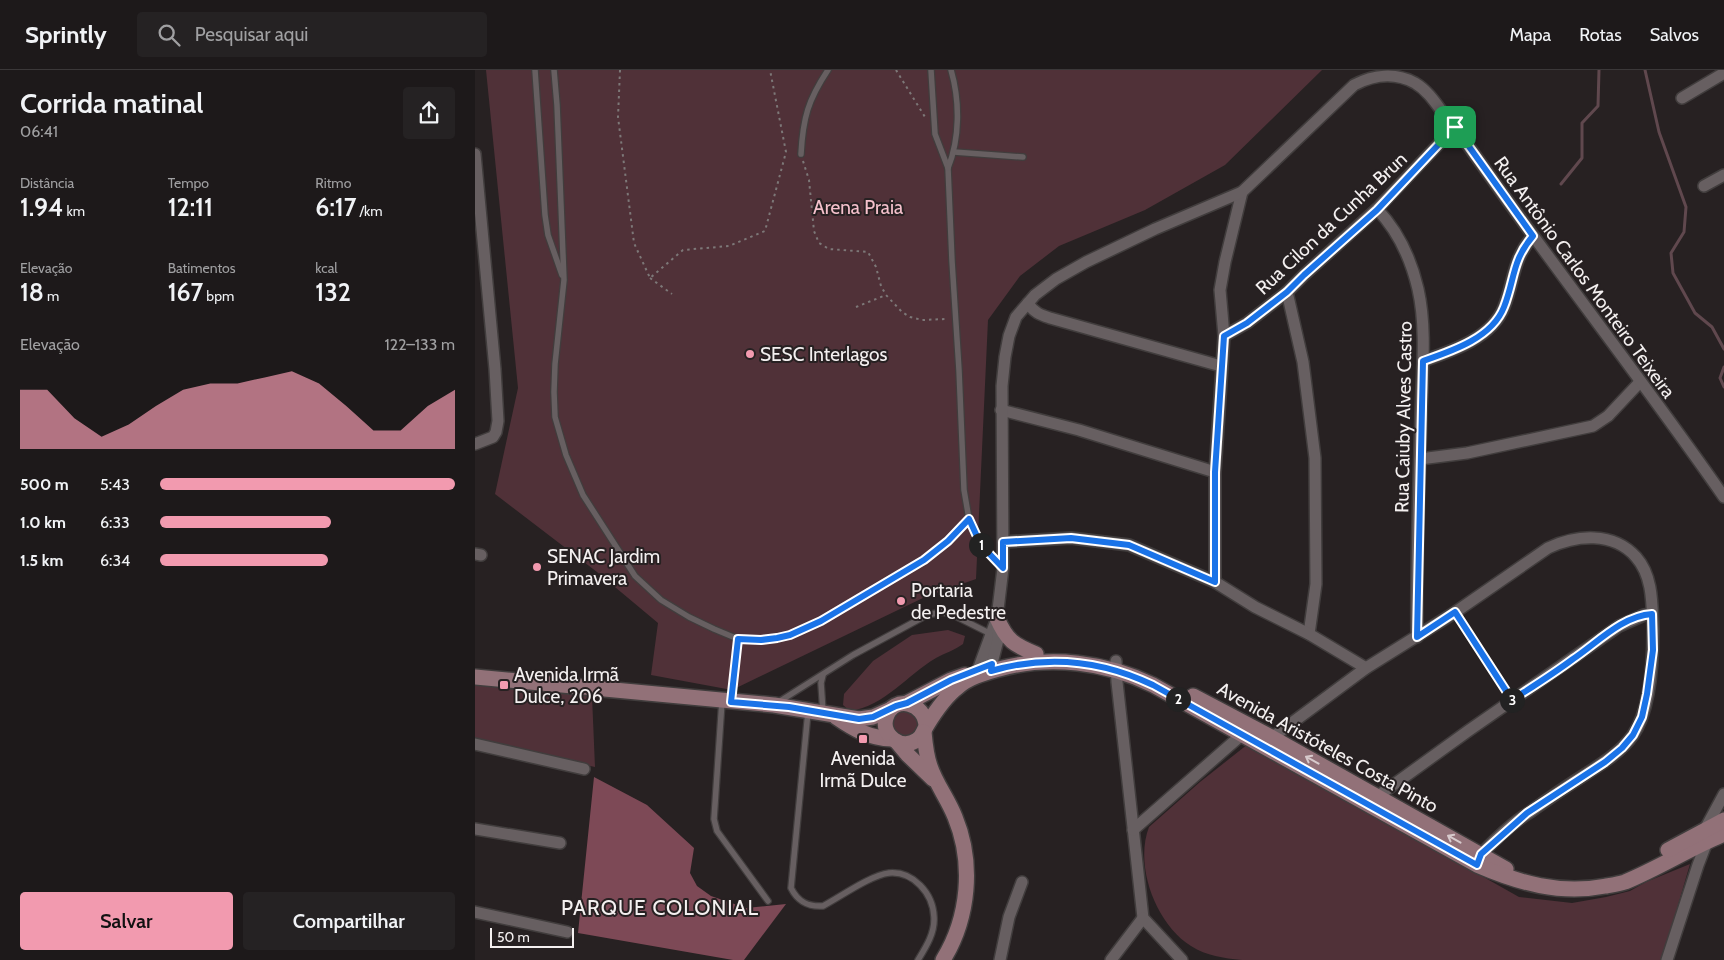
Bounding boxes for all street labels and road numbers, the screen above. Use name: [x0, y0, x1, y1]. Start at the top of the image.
street label: Rua Cilon da Cunha Brun: [1251, 147, 1412, 299]
street label: Rua Antônio Carlos Monteiro Teixeira: [1489, 152, 1680, 403]
street label: Rua Caiuby Alves Castro: [1390, 321, 1417, 513]
street label: Avenida Aristóteles Costa Pinto: [1213, 677, 1442, 818]

